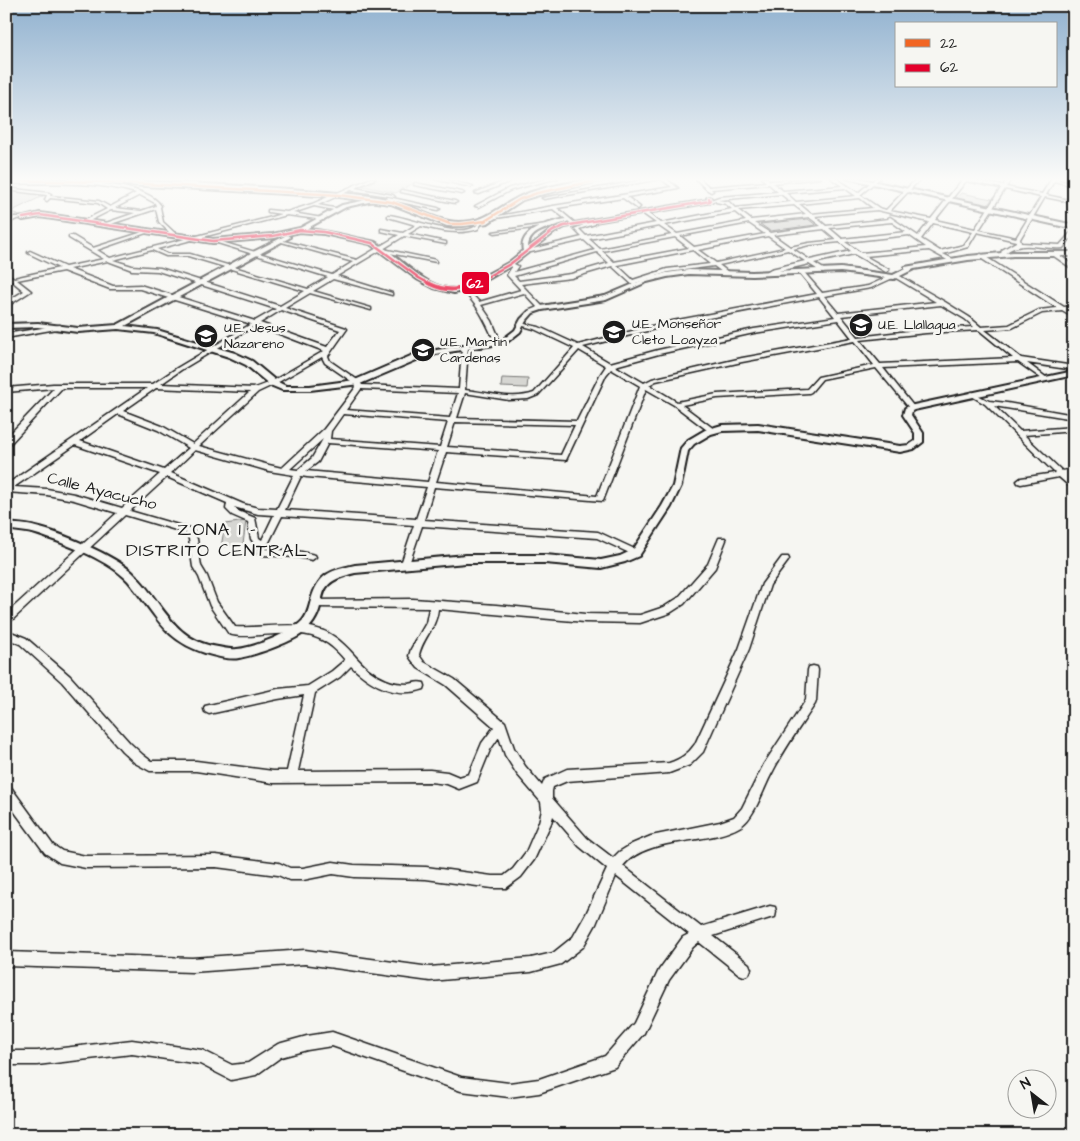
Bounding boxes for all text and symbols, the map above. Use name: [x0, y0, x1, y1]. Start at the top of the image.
legend: [895, 22, 1058, 88]
text: 22: [940, 33, 958, 54]
text: 62: [940, 57, 958, 78]
line badge: 62: [461, 271, 490, 295]
text: 62: [467, 274, 484, 294]
school or university icon: U.E. Llallagua: [848, 312, 874, 338]
place label: U.E. Monseñor Cleto Loayza: [632, 314, 722, 350]
place label: U.E. Llallagua: [878, 315, 956, 335]
place label: U.E. Jesus Nazareno: [224, 318, 286, 354]
school or university icon: U.E. Monseñor Cleto Loayza: [601, 319, 627, 345]
school or university icon: U.E. Jesus Nazareno: [193, 323, 219, 349]
place label: U.E. Martin Cardenas: [440, 332, 507, 368]
school or university icon: U.E. Martin Cardenas: [410, 337, 436, 363]
street label: Calle Ayacucho: [45, 467, 159, 516]
district label: ZONA 1 - DISTRITO CENTRAL: [126, 517, 308, 563]
north arrow: [1008, 1068, 1058, 1118]
text: N: [1017, 1073, 1035, 1095]

